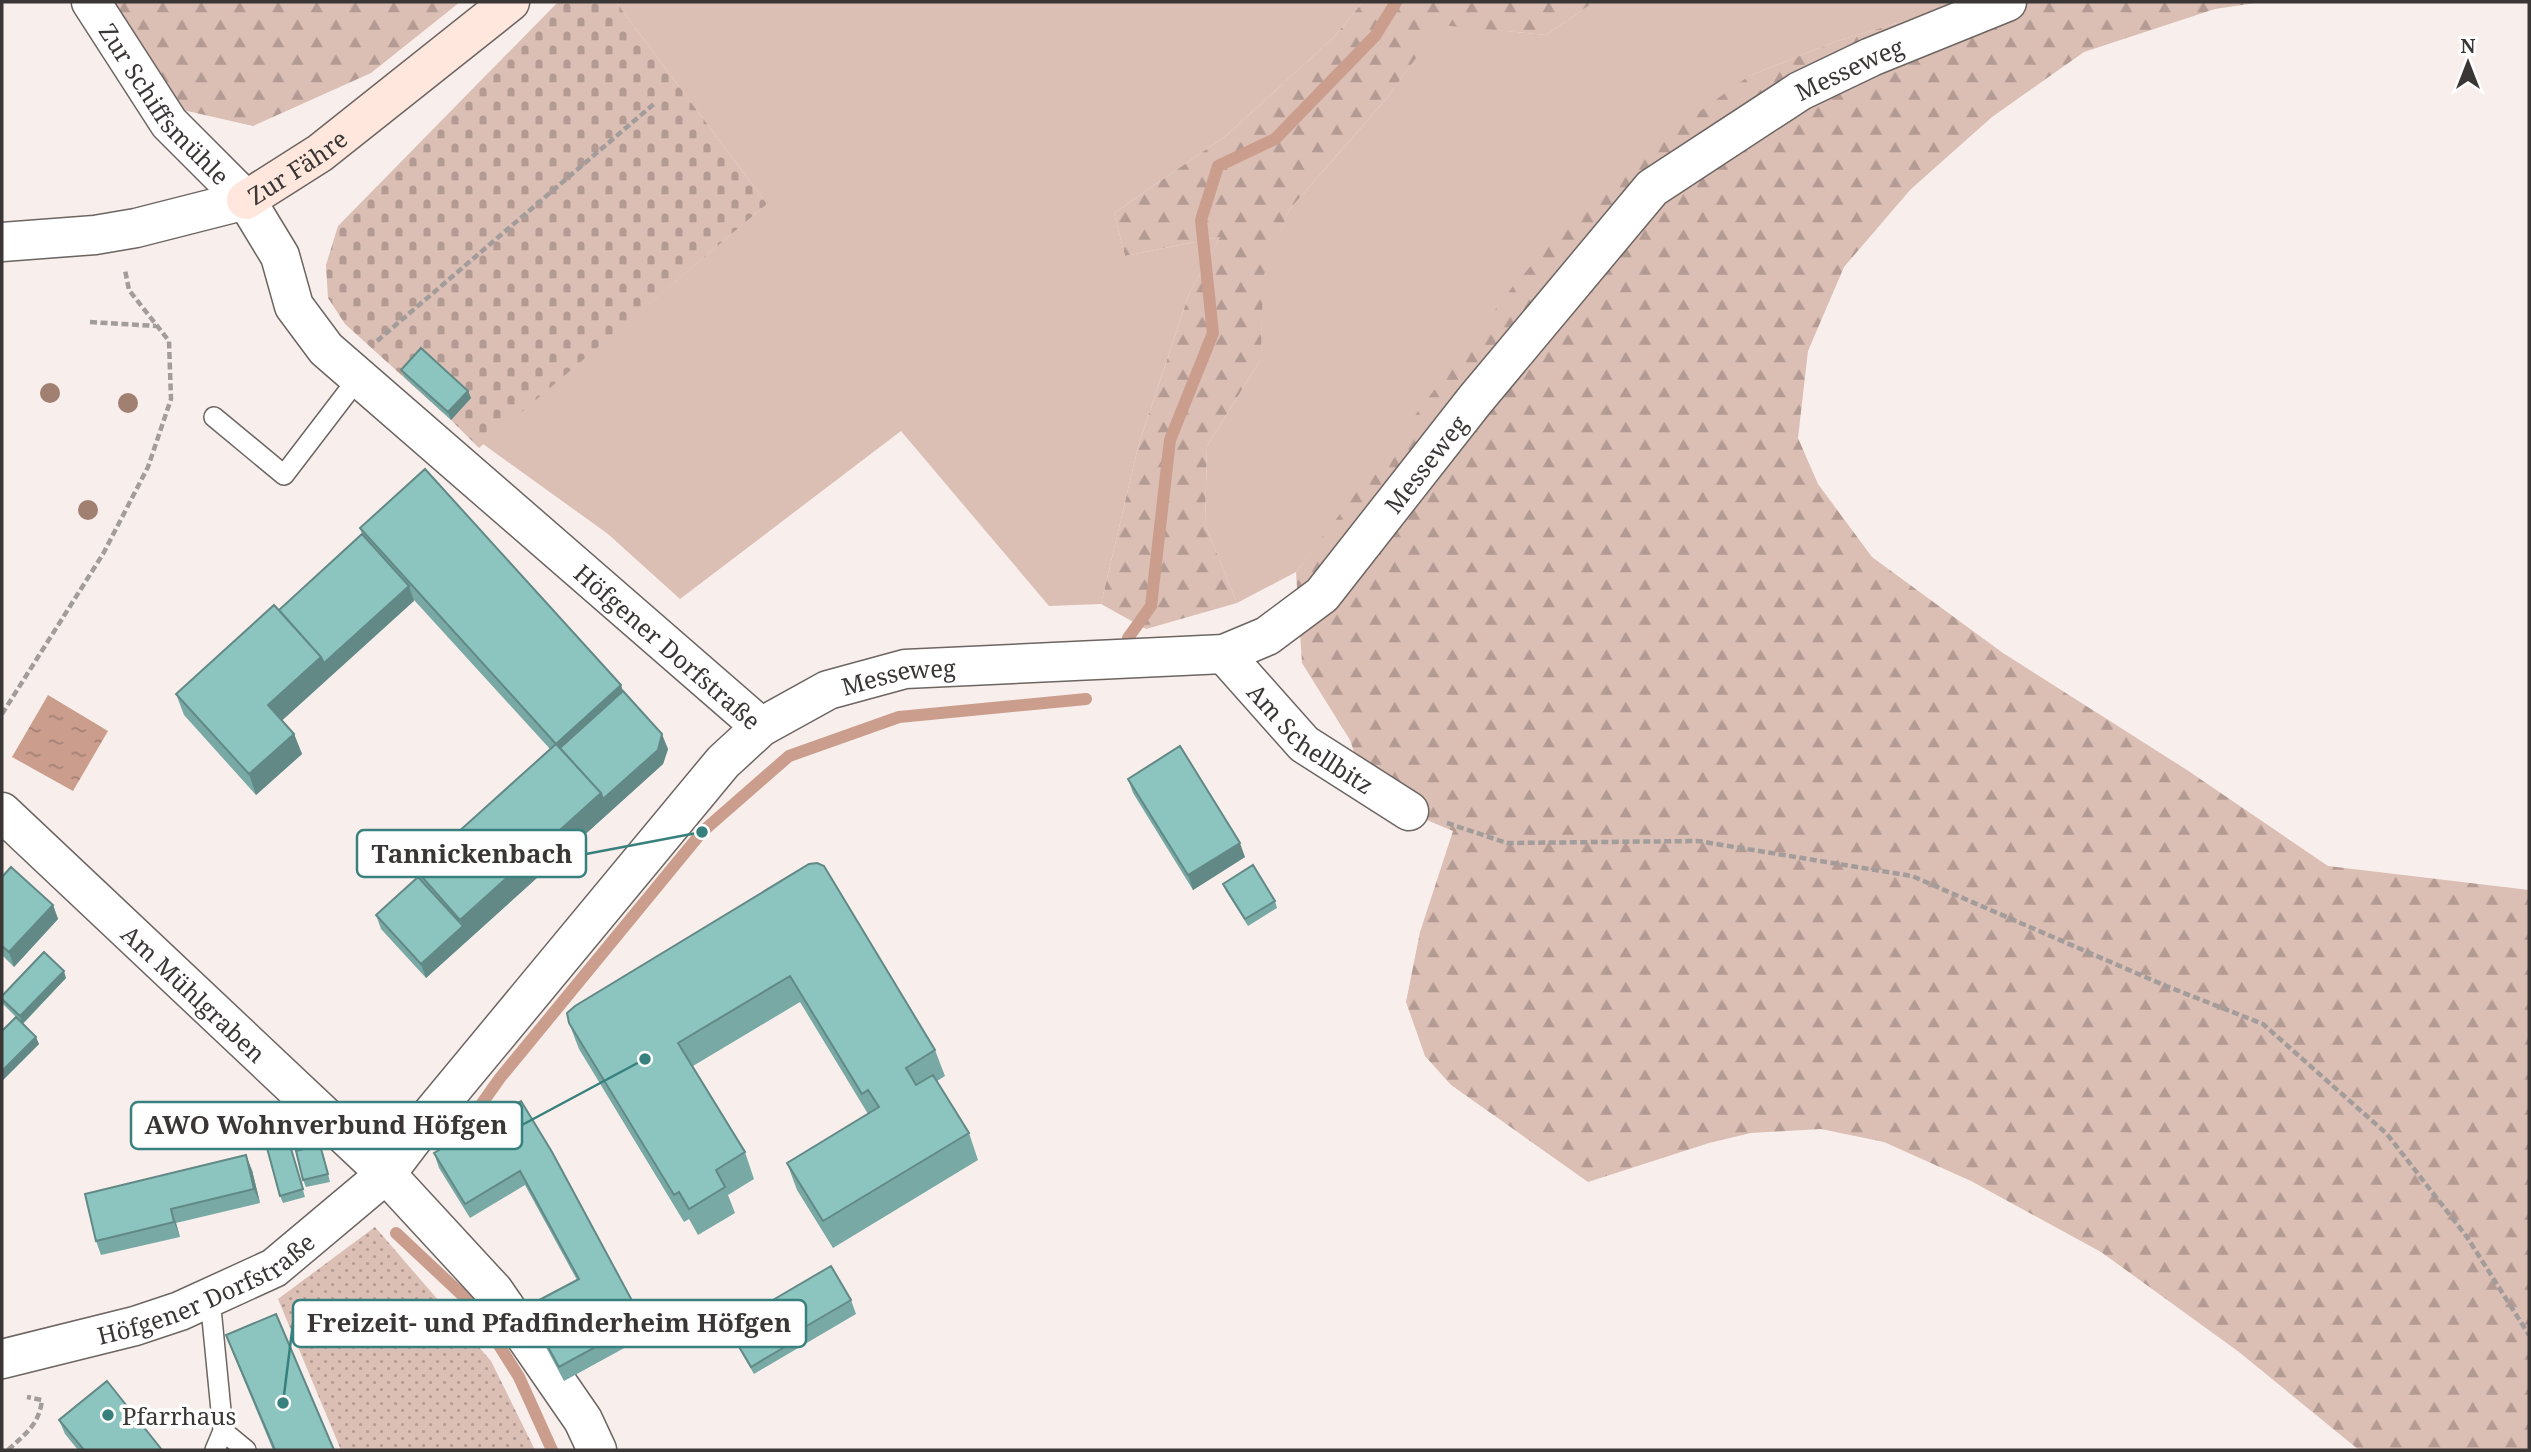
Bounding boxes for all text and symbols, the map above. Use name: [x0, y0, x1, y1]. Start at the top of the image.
street label: Zur Schiffsmühle: [92, 17, 237, 191]
north arrow: [2433, 28, 2503, 98]
street label: Messeweg: [1789, 29, 1908, 108]
text: N: [2461, 33, 2476, 59]
street label: Zur Fähre: [241, 121, 354, 212]
street label: Messeweg: [1376, 408, 1474, 520]
street label: Höfgener Dorfstraße: [568, 556, 768, 736]
street label: Messeweg: [837, 650, 957, 702]
street label: Am Schellbitz: [1241, 676, 1380, 801]
callout: Tannickenbach: [357, 830, 586, 877]
text: Tannickenbach: [371, 835, 573, 871]
street label: Am Mühlgraben: [115, 917, 273, 1069]
callout: AWO Wohnverbund Höfgen: [131, 1102, 522, 1149]
text: AWO Wohnverbund Höfgen: [144, 1106, 508, 1142]
street label: Höfgener Dorfstraße: [94, 1225, 321, 1351]
callout: Freizeit- und Pfadfinderheim Höfgen: [293, 1300, 806, 1347]
text: Freizeit- und Pfadfinderheim Höfgen: [307, 1304, 791, 1340]
place label: Pfarrhaus: [122, 1399, 236, 1432]
marker: Pfarrhaus: [100, 1407, 116, 1423]

